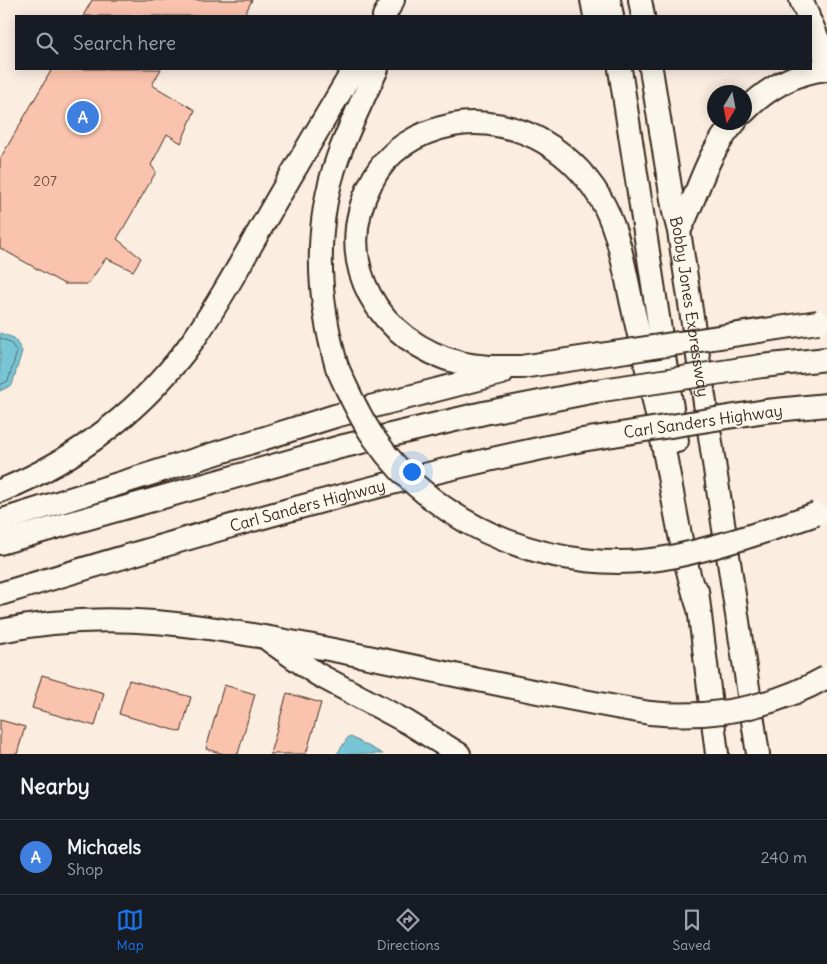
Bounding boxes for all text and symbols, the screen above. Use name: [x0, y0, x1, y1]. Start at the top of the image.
search box: [15, 15, 812, 70]
icon: search: [33, 29, 61, 57]
text: Search here: [73, 31, 176, 55]
north arrow: [707, 85, 752, 130]
pin: A: [67, 98, 99, 136]
house number: 207: [33, 172, 57, 190]
street label: Bobby Jones Expressway: [666, 214, 714, 398]
street label: Carl Sanders Highway: [622, 400, 784, 442]
your location: [399, 459, 425, 485]
street label: Carl Sanders Highway: [227, 475, 387, 536]
text: Nearby: [20, 773, 90, 800]
text: Michaels: [67, 835, 141, 859]
text: A: [31, 847, 41, 867]
text: 240 m: [761, 847, 807, 867]
text: Shop: [67, 859, 103, 879]
tab: Map: [116, 906, 144, 954]
tab: Directions: [377, 906, 440, 954]
tab: Saved: [672, 906, 711, 954]

